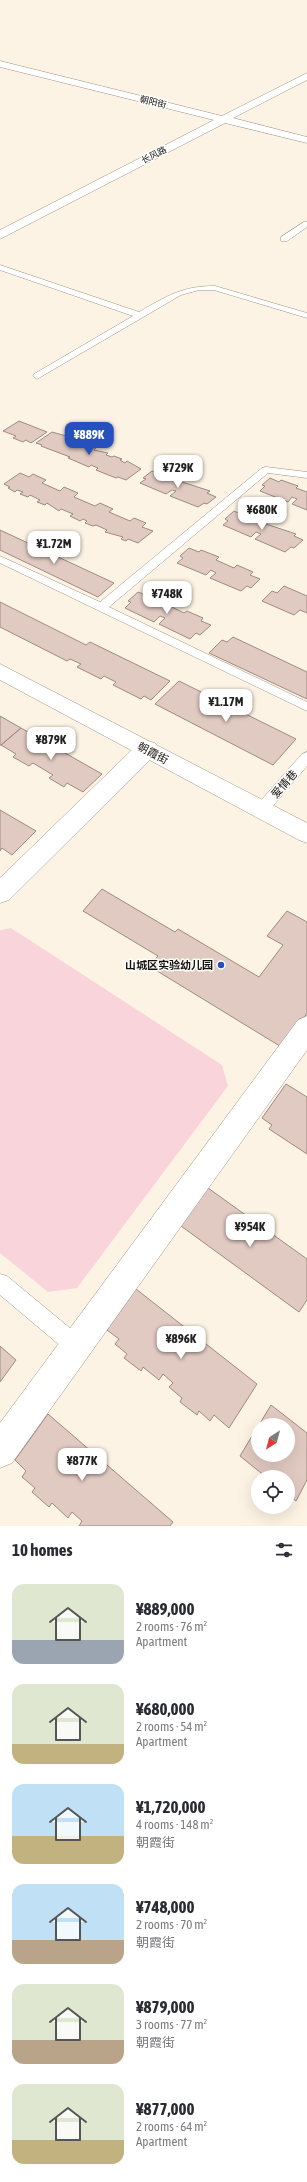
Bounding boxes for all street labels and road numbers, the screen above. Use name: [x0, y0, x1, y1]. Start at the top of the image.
street label: 朝阳街: [139, 94, 167, 110]
street label: 长风路: [140, 144, 168, 166]
street label: 朝霞街: [136, 740, 170, 766]
street label: 爱情巷: [269, 768, 299, 800]

